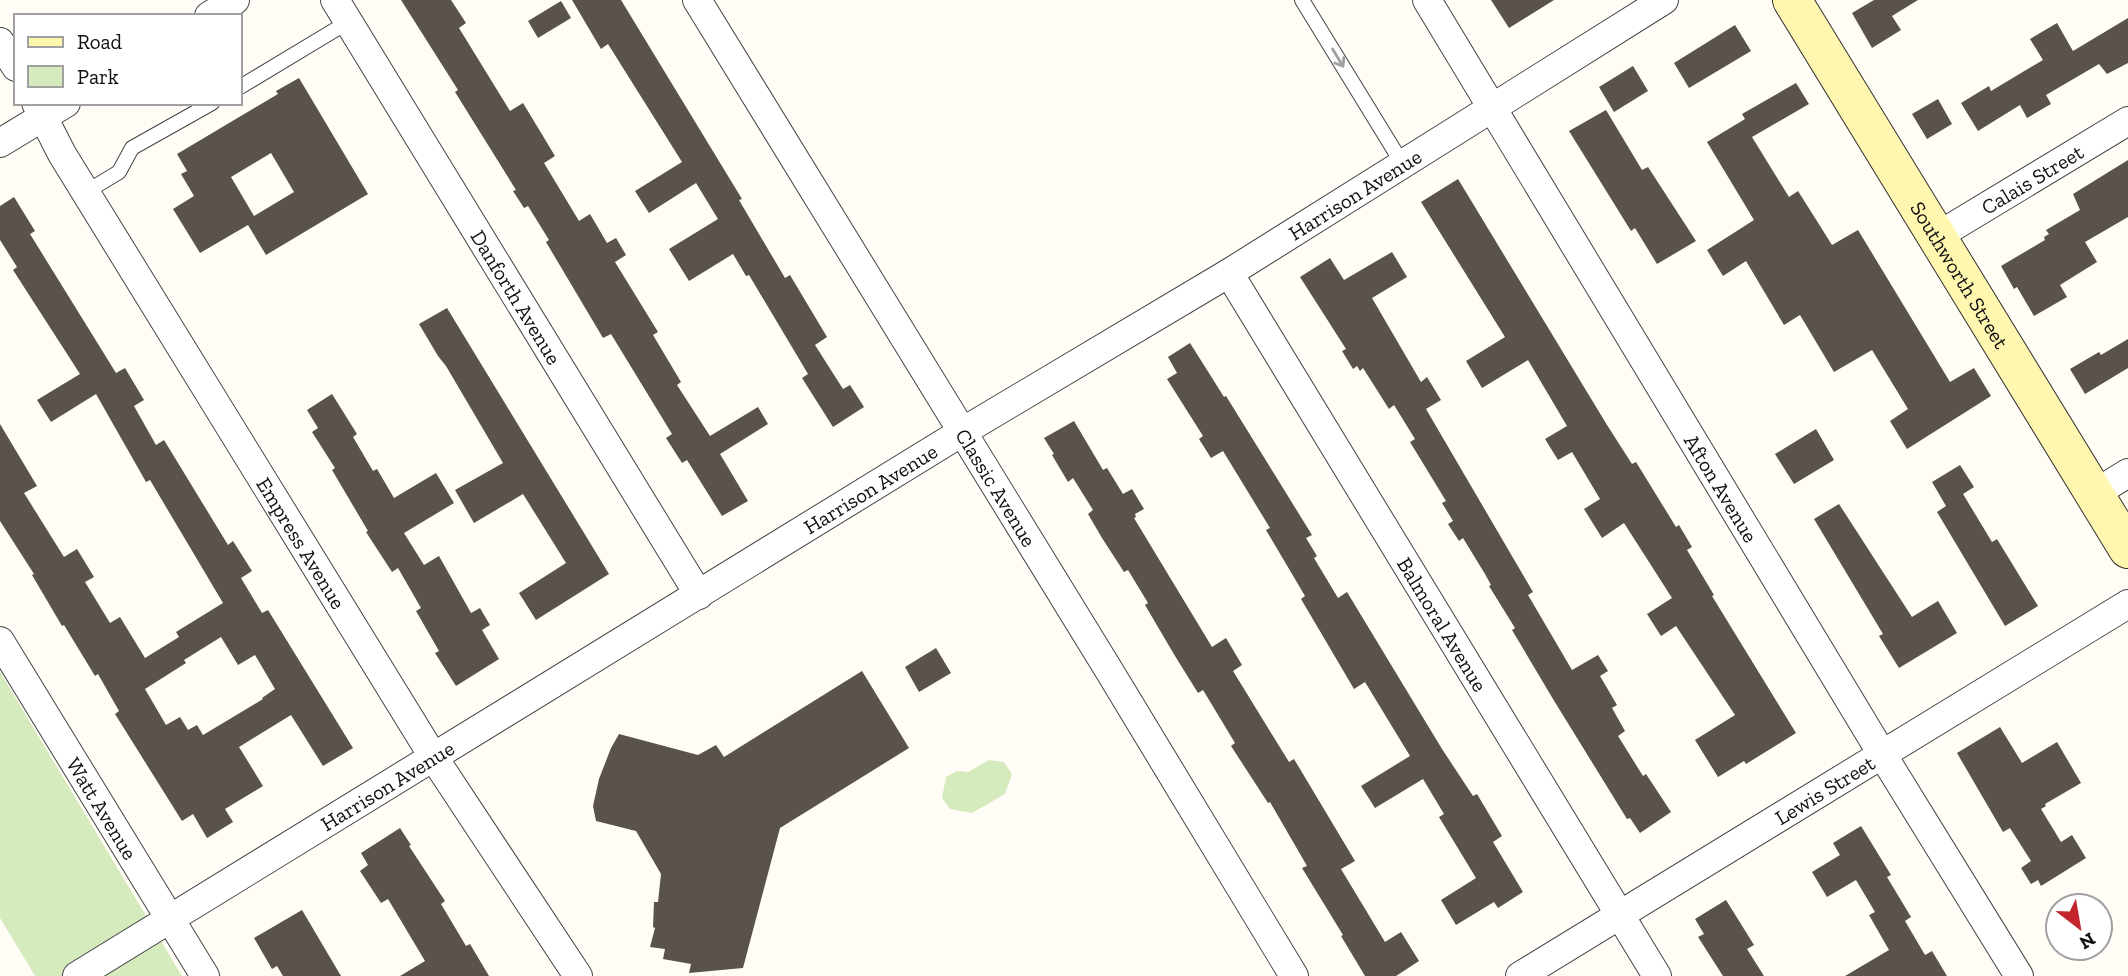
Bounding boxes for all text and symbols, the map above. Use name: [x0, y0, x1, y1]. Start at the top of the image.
legend: [14, 14, 242, 105]
text: Road: [77, 29, 123, 54]
one-way arrow: [1331, 48, 1345, 68]
text: Park: [77, 64, 119, 89]
street label: Calais Street: [1976, 139, 2088, 219]
street label: Harrison Avenue: [1284, 143, 1426, 245]
street label: Southworth Street: [1906, 197, 2015, 353]
street label: Danforth Avenue: [466, 225, 567, 369]
street label: Classic Avenue: [951, 424, 1042, 551]
street label: Afton Avenue: [1679, 429, 1764, 547]
street label: Harrison Avenue: [799, 438, 942, 539]
street label: Empress Avenue: [252, 473, 352, 613]
street label: Balmoral Avenue: [1392, 552, 1493, 696]
street label: Harrison Avenue: [316, 735, 459, 836]
street label: Lewis Street: [1770, 750, 1879, 830]
street label: Watt Avenue: [62, 753, 143, 864]
north arrow: [2044, 892, 2114, 962]
text: N: [2075, 928, 2100, 955]

